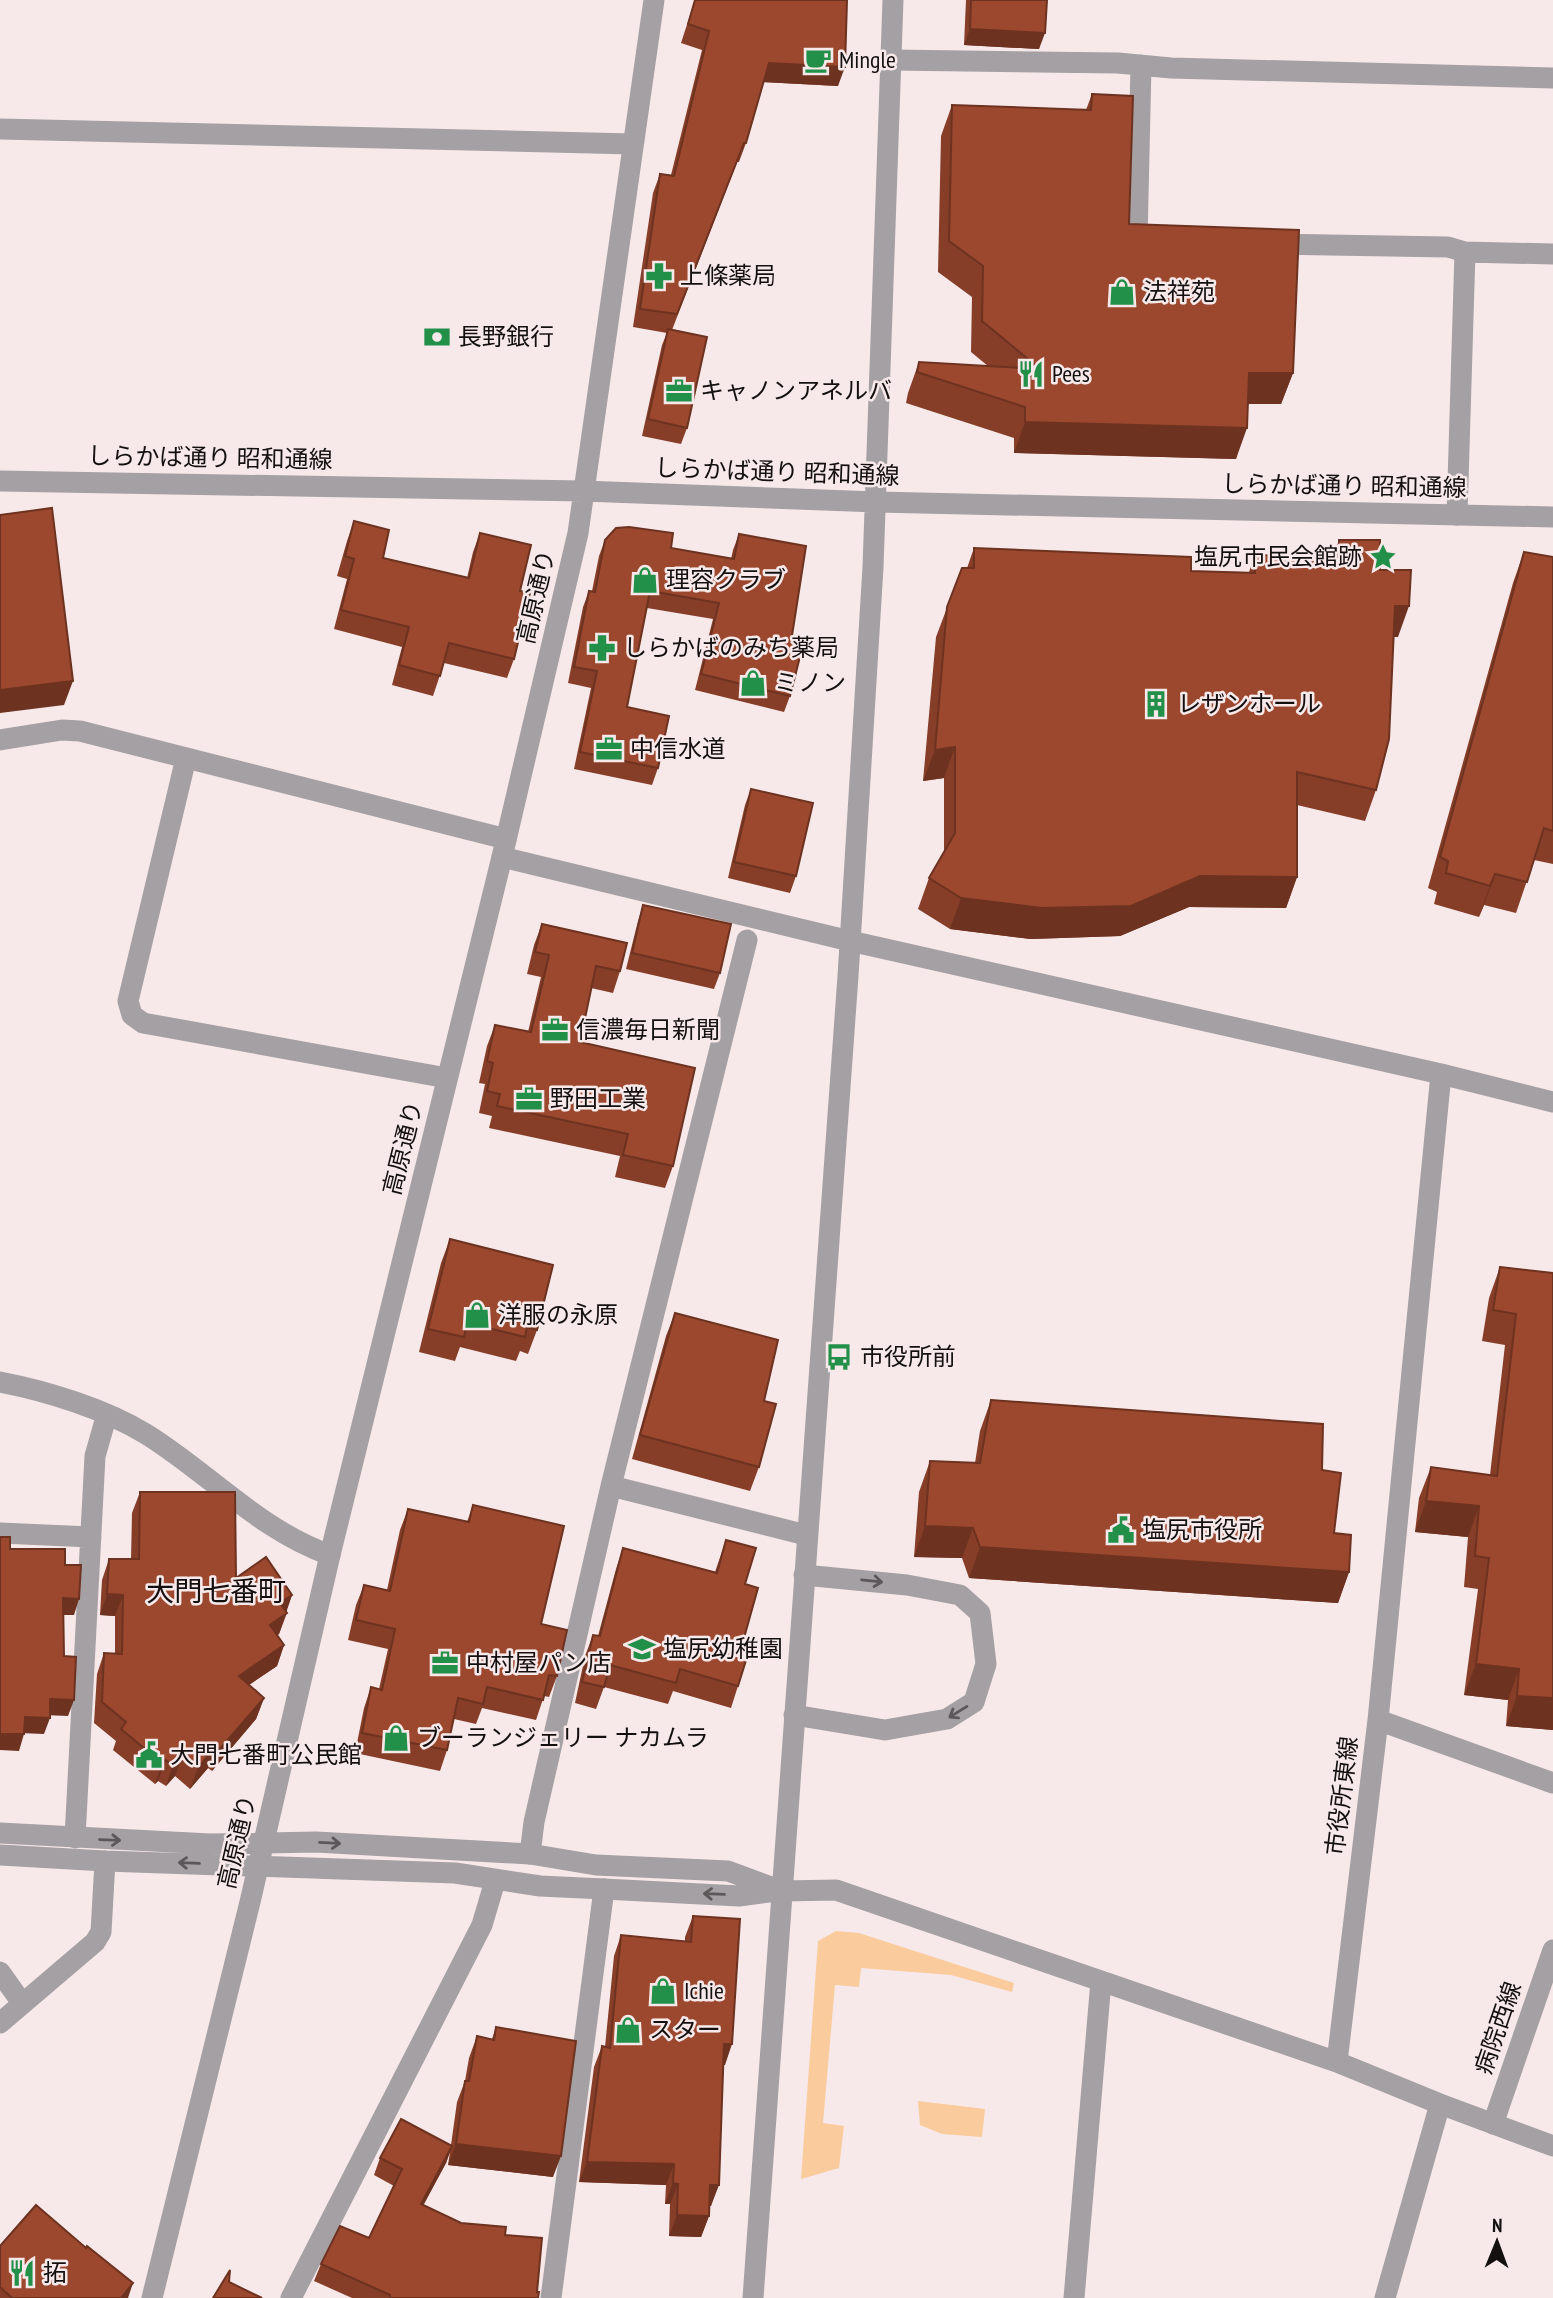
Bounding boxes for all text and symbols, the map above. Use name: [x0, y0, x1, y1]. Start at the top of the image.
place label: Mingle: [839, 44, 896, 75]
cafe icon: Mingle: [803, 45, 833, 75]
place label: 上條薬局: [680, 260, 776, 291]
pharmacy icon: 上條薬局: [644, 261, 674, 291]
place label: 法祥苑: [1143, 276, 1215, 307]
shop icon: 法祥苑: [1107, 277, 1137, 307]
place label: 長野銀行: [458, 321, 554, 352]
bank icon: 長野銀行: [422, 322, 452, 352]
place label: Pees: [1052, 358, 1090, 389]
restaurant icon: Pees: [1016, 359, 1046, 389]
place label: キャノンアネルバ: [700, 375, 892, 406]
office icon: キャノンアネルバ: [664, 376, 694, 406]
street label: しらかば通り 昭和通線: [87, 440, 333, 475]
street label: しらかば通り 昭和通線: [654, 452, 900, 491]
street label: しらかば通り 昭和通線: [1221, 468, 1467, 503]
place label: 塩尻市民会館跡: [1194, 541, 1362, 572]
place icon: 塩尻市民会館跡: [1368, 542, 1398, 572]
street label: 高原通り: [510, 547, 561, 647]
place label: 理容クラブ: [666, 564, 786, 595]
shop icon: 理容クラブ: [630, 565, 660, 595]
place label: しらかばのみち薬局: [623, 632, 839, 663]
pharmacy icon: しらかばのみち薬局: [587, 633, 617, 663]
place label: ミノン: [774, 667, 846, 698]
shop icon: ミノン: [738, 668, 768, 698]
place label: レザンホール: [1177, 688, 1321, 719]
building icon: レザンホール: [1141, 689, 1171, 719]
place label: 中信水道: [630, 733, 726, 764]
office icon: 中信水道: [594, 734, 624, 764]
place label: 信濃毎日新聞: [576, 1014, 720, 1045]
office icon: 信濃毎日新聞: [540, 1015, 570, 1045]
place label: 野田工業: [550, 1083, 646, 1114]
office icon: 野田工業: [514, 1084, 544, 1114]
street label: 高原通り: [376, 1098, 429, 1198]
place label: 洋服の永原: [498, 1299, 618, 1330]
shop icon: 洋服の永原: [462, 1300, 492, 1330]
place label: 市役所前: [860, 1341, 956, 1372]
bus stop icon: 市役所前: [824, 1342, 854, 1372]
place label: 塩尻市役所: [1142, 1514, 1262, 1545]
public building icon: 塩尻市役所: [1106, 1515, 1136, 1545]
district label: 大門七番町: [146, 1572, 286, 1609]
one-way arrow: [860, 1575, 882, 1588]
place label: 塩尻幼稚園: [663, 1633, 783, 1664]
school or university icon: 塩尻幼稚園: [627, 1634, 657, 1664]
place label: 中村屋パン店: [466, 1647, 611, 1678]
office icon: 中村屋パン店: [430, 1648, 460, 1678]
one-way arrow: [948, 1706, 968, 1720]
place label: ブーランジェリー ナカムラ: [417, 1722, 709, 1753]
shop icon: ブーランジェリー ナカムラ: [381, 1723, 411, 1753]
street label: 市役所東線: [1319, 1734, 1364, 1857]
place label: 大門七番町公民館: [170, 1739, 362, 1770]
public building icon: 大門七番町公民館: [134, 1740, 164, 1770]
street label: 高原通り: [211, 1792, 262, 1892]
one-way arrow: [98, 1833, 121, 1846]
one-way arrow: [319, 1837, 342, 1850]
one-way arrow: [178, 1857, 201, 1870]
one-way arrow: [702, 1888, 725, 1901]
place label: Ichie: [684, 1975, 724, 2006]
shop icon: Ichie: [648, 1976, 678, 2006]
street label: 病院西線: [1467, 1977, 1528, 2078]
place label: スター: [649, 2014, 721, 2045]
shop icon: スター: [613, 2015, 643, 2045]
north arrow: [1462, 2207, 1532, 2277]
text: N: [1492, 2213, 1503, 2237]
place label: 拓: [43, 2257, 67, 2288]
restaurant icon: 拓: [7, 2258, 37, 2288]

